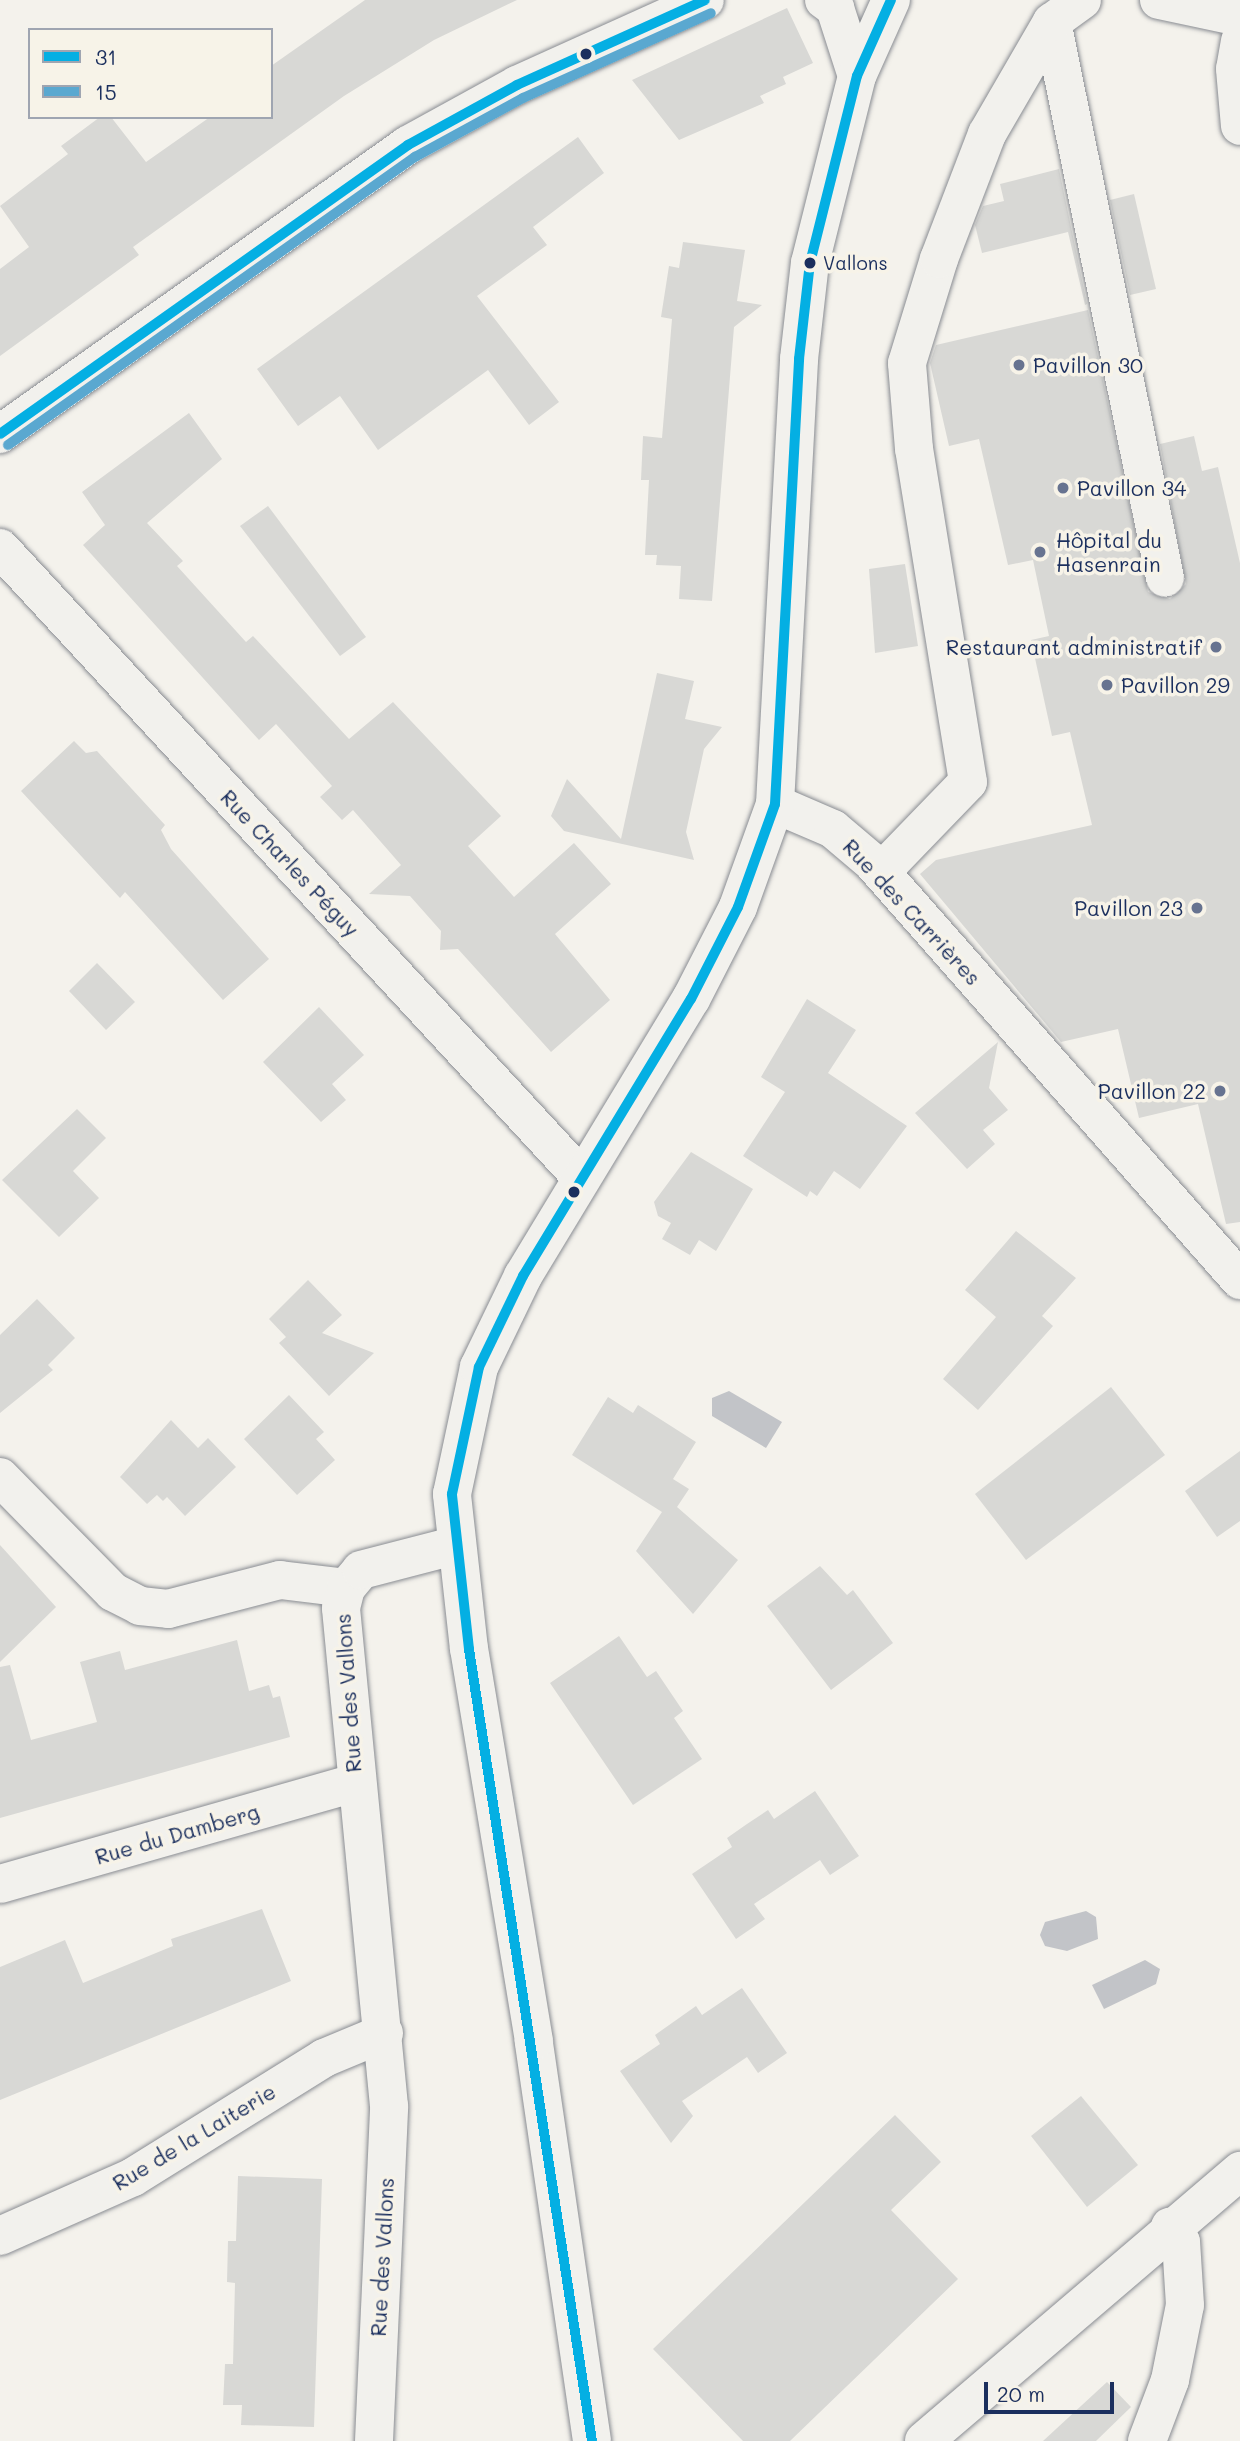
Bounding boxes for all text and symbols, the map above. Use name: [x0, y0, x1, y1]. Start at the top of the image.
legend: [28, 28, 273, 119]
text: 31: [95, 43, 117, 70]
unlabelled marker: [579, 47, 593, 61]
text: 15: [95, 78, 117, 105]
place label: Vallons: [823, 252, 888, 274]
marker: Vallons: [803, 256, 817, 270]
place label: Pavillon 30: [1033, 352, 1143, 378]
marker: Pavillon 30: [1011, 357, 1027, 373]
place label: Pavillon 34: [1077, 475, 1186, 501]
marker: Pavillon 34: [1055, 480, 1071, 496]
place label: Hôpital du Hasenrain: [1056, 527, 1162, 577]
marker: Hôpital du Hasenrain: [1030, 542, 1050, 562]
place label: Restaurant administratif: [946, 634, 1202, 660]
marker: Restaurant administratif: [1208, 639, 1224, 655]
place label: Pavillon 29: [1121, 672, 1230, 698]
marker: Pavillon 29: [1099, 677, 1115, 693]
street label: Rue Charles Péguy: [216, 784, 364, 942]
street label: Rue des Carrières: [838, 834, 986, 990]
place label: Pavillon 23: [1074, 895, 1183, 921]
marker: Pavillon 23: [1189, 900, 1205, 916]
place label: Pavillon 22: [1098, 1078, 1206, 1104]
marker: Pavillon 22: [1212, 1083, 1228, 1099]
unlabelled marker: [567, 1185, 581, 1199]
street label: Rue des Vallons: [330, 1613, 366, 1773]
street label: Rue du Damberg: [92, 1799, 262, 1869]
street label: Rue de la Laiterie: [108, 2078, 280, 2196]
street label: Rue des Vallons: [365, 2177, 399, 2337]
scale bar: [988, 2368, 1118, 2412]
text: 20 m: [997, 2380, 1045, 2407]

